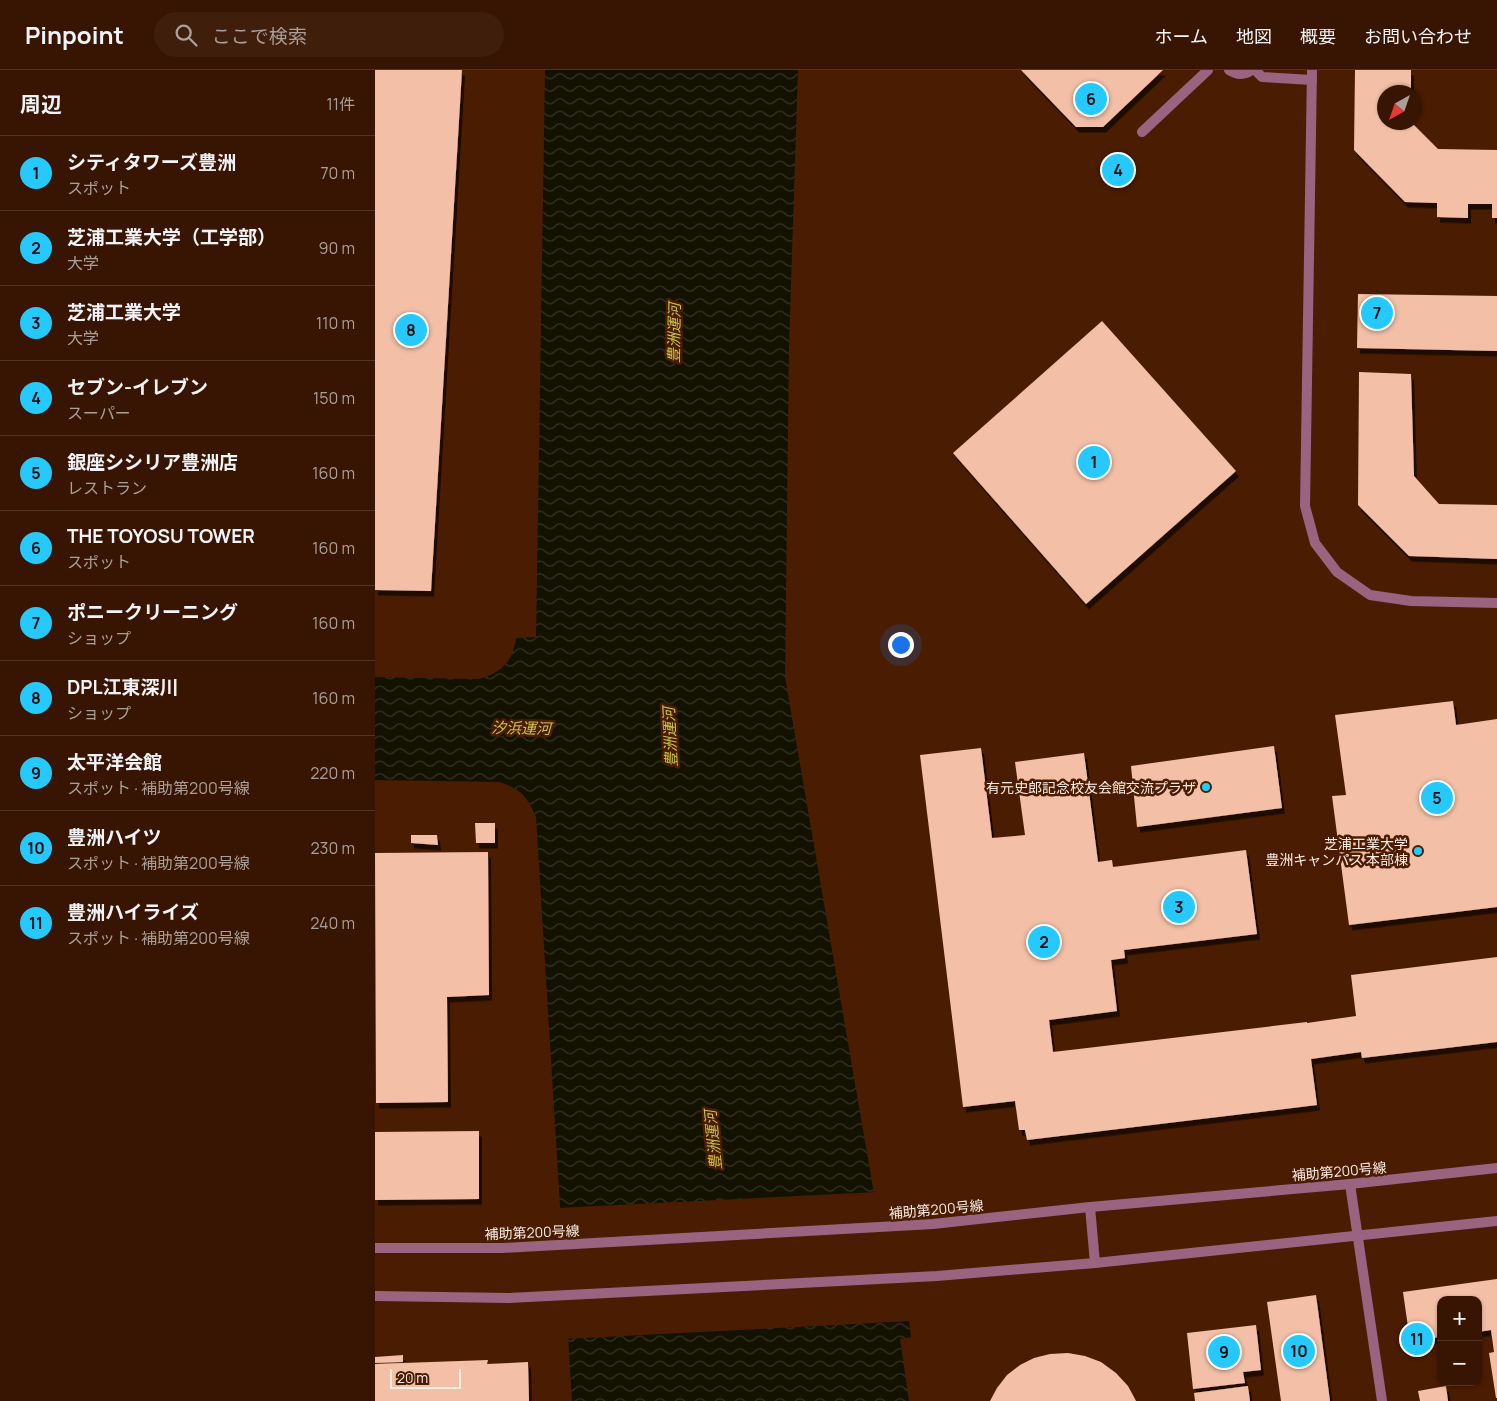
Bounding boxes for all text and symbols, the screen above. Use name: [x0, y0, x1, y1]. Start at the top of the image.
search box: [154, 12, 504, 57]
text: Pinpoint: [25, 18, 124, 51]
icon: search: [172, 21, 200, 49]
text: ここで検索: [212, 23, 307, 49]
text: ホーム: [1155, 24, 1208, 48]
text: 地図: [1236, 24, 1272, 48]
text: 概要: [1300, 24, 1336, 48]
text: お問い合わせ: [1364, 24, 1472, 48]
pin: 6: [1075, 80, 1107, 118]
north arrow: [1377, 85, 1422, 130]
text: 周辺: [20, 90, 62, 118]
text: 11件: [327, 93, 355, 115]
text: シティタワーズ豊洲: [67, 149, 236, 175]
pin: 4: [1102, 151, 1134, 189]
text: 1: [32, 162, 40, 184]
text: 70 m: [320, 162, 355, 184]
text: スポット: [67, 177, 131, 199]
text: 芝浦工業大学（工学部）: [67, 224, 276, 250]
text: 2: [31, 237, 41, 259]
text: 90 m: [319, 237, 355, 259]
text: 大学: [67, 252, 99, 274]
pin: 7: [1361, 294, 1393, 332]
text: 芝浦工業大学: [67, 299, 181, 325]
water label: 豊洲運河: [663, 300, 685, 363]
pin: 8: [395, 311, 427, 349]
text: 3: [31, 312, 41, 334]
text: 110 m: [316, 312, 355, 334]
text: 大学: [67, 327, 99, 349]
text: セブン-イレブン: [67, 374, 208, 400]
text: 4: [31, 387, 41, 409]
text: 150 m: [313, 387, 355, 409]
text: スーパー: [67, 402, 131, 424]
pin: 1: [1078, 443, 1110, 481]
text: 銀座シシリア豊洲店: [67, 449, 238, 475]
text: 5: [31, 462, 41, 484]
text: 160 m: [312, 462, 355, 484]
text: レストラン: [67, 477, 147, 499]
text: THE TOYOSU TOWER: [67, 523, 255, 549]
text: 6: [31, 537, 41, 559]
text: 160 m: [312, 537, 355, 559]
text: スポット: [67, 551, 131, 573]
text: ポニークリーニング: [67, 599, 238, 625]
text: 7: [32, 612, 40, 634]
text: 160 m: [312, 612, 355, 634]
text: ショップ: [67, 627, 131, 649]
your location: [888, 632, 914, 658]
text: DPL江東深川: [67, 674, 179, 700]
text: 8: [31, 687, 41, 709]
text: 160 m: [312, 687, 355, 709]
text: ショップ: [67, 702, 131, 724]
water label: 豊洲運河: [658, 704, 682, 768]
water label: 汐浜運河: [491, 717, 554, 739]
text: 太平洋会館: [67, 749, 162, 775]
text: 9: [31, 762, 41, 784]
text: 220 m: [310, 762, 355, 784]
text: スポット · 補助第200号線: [67, 777, 250, 799]
place label: 有元史郎記念校友会館交流プラザ: [986, 778, 1196, 797]
pin: 5: [1421, 779, 1453, 817]
marker: 有元史郎記念校友会館交流プラザ: [1200, 781, 1212, 793]
text: 豊洲ハイツ: [67, 824, 162, 850]
place label: 芝浦工業大学 豊洲キャンパス 本部棟: [1265, 834, 1408, 869]
text: 10: [27, 837, 45, 859]
text: 230 m: [311, 837, 355, 859]
marker: 芝浦工業大学 豊洲キャンパス 本部棟: [1412, 845, 1424, 857]
text: スポット · 補助第200号線: [67, 852, 250, 874]
pin: 3: [1163, 888, 1195, 926]
text: 豊洲ハイライズ: [67, 899, 199, 925]
text: 11: [29, 912, 43, 934]
text: 240 m: [310, 912, 355, 934]
pin: 2: [1028, 923, 1060, 961]
text: スポット · 補助第200号線: [67, 927, 250, 949]
water label: 豊洲運河: [699, 1106, 727, 1171]
street label: 補助第200号線: [1291, 1157, 1387, 1185]
street label: 補助第200号線: [888, 1195, 984, 1223]
street label: 補助第200号線: [484, 1221, 580, 1243]
map controls: [1437, 1296, 1482, 1386]
button: +: [1437, 1296, 1482, 1341]
pin: 11: [1401, 1320, 1433, 1358]
pin: 10: [1283, 1332, 1315, 1370]
pin: 9: [1208, 1333, 1240, 1371]
button: −: [1437, 1341, 1482, 1386]
scale bar: [390, 1366, 461, 1389]
text: 20 m: [397, 1368, 428, 1387]

